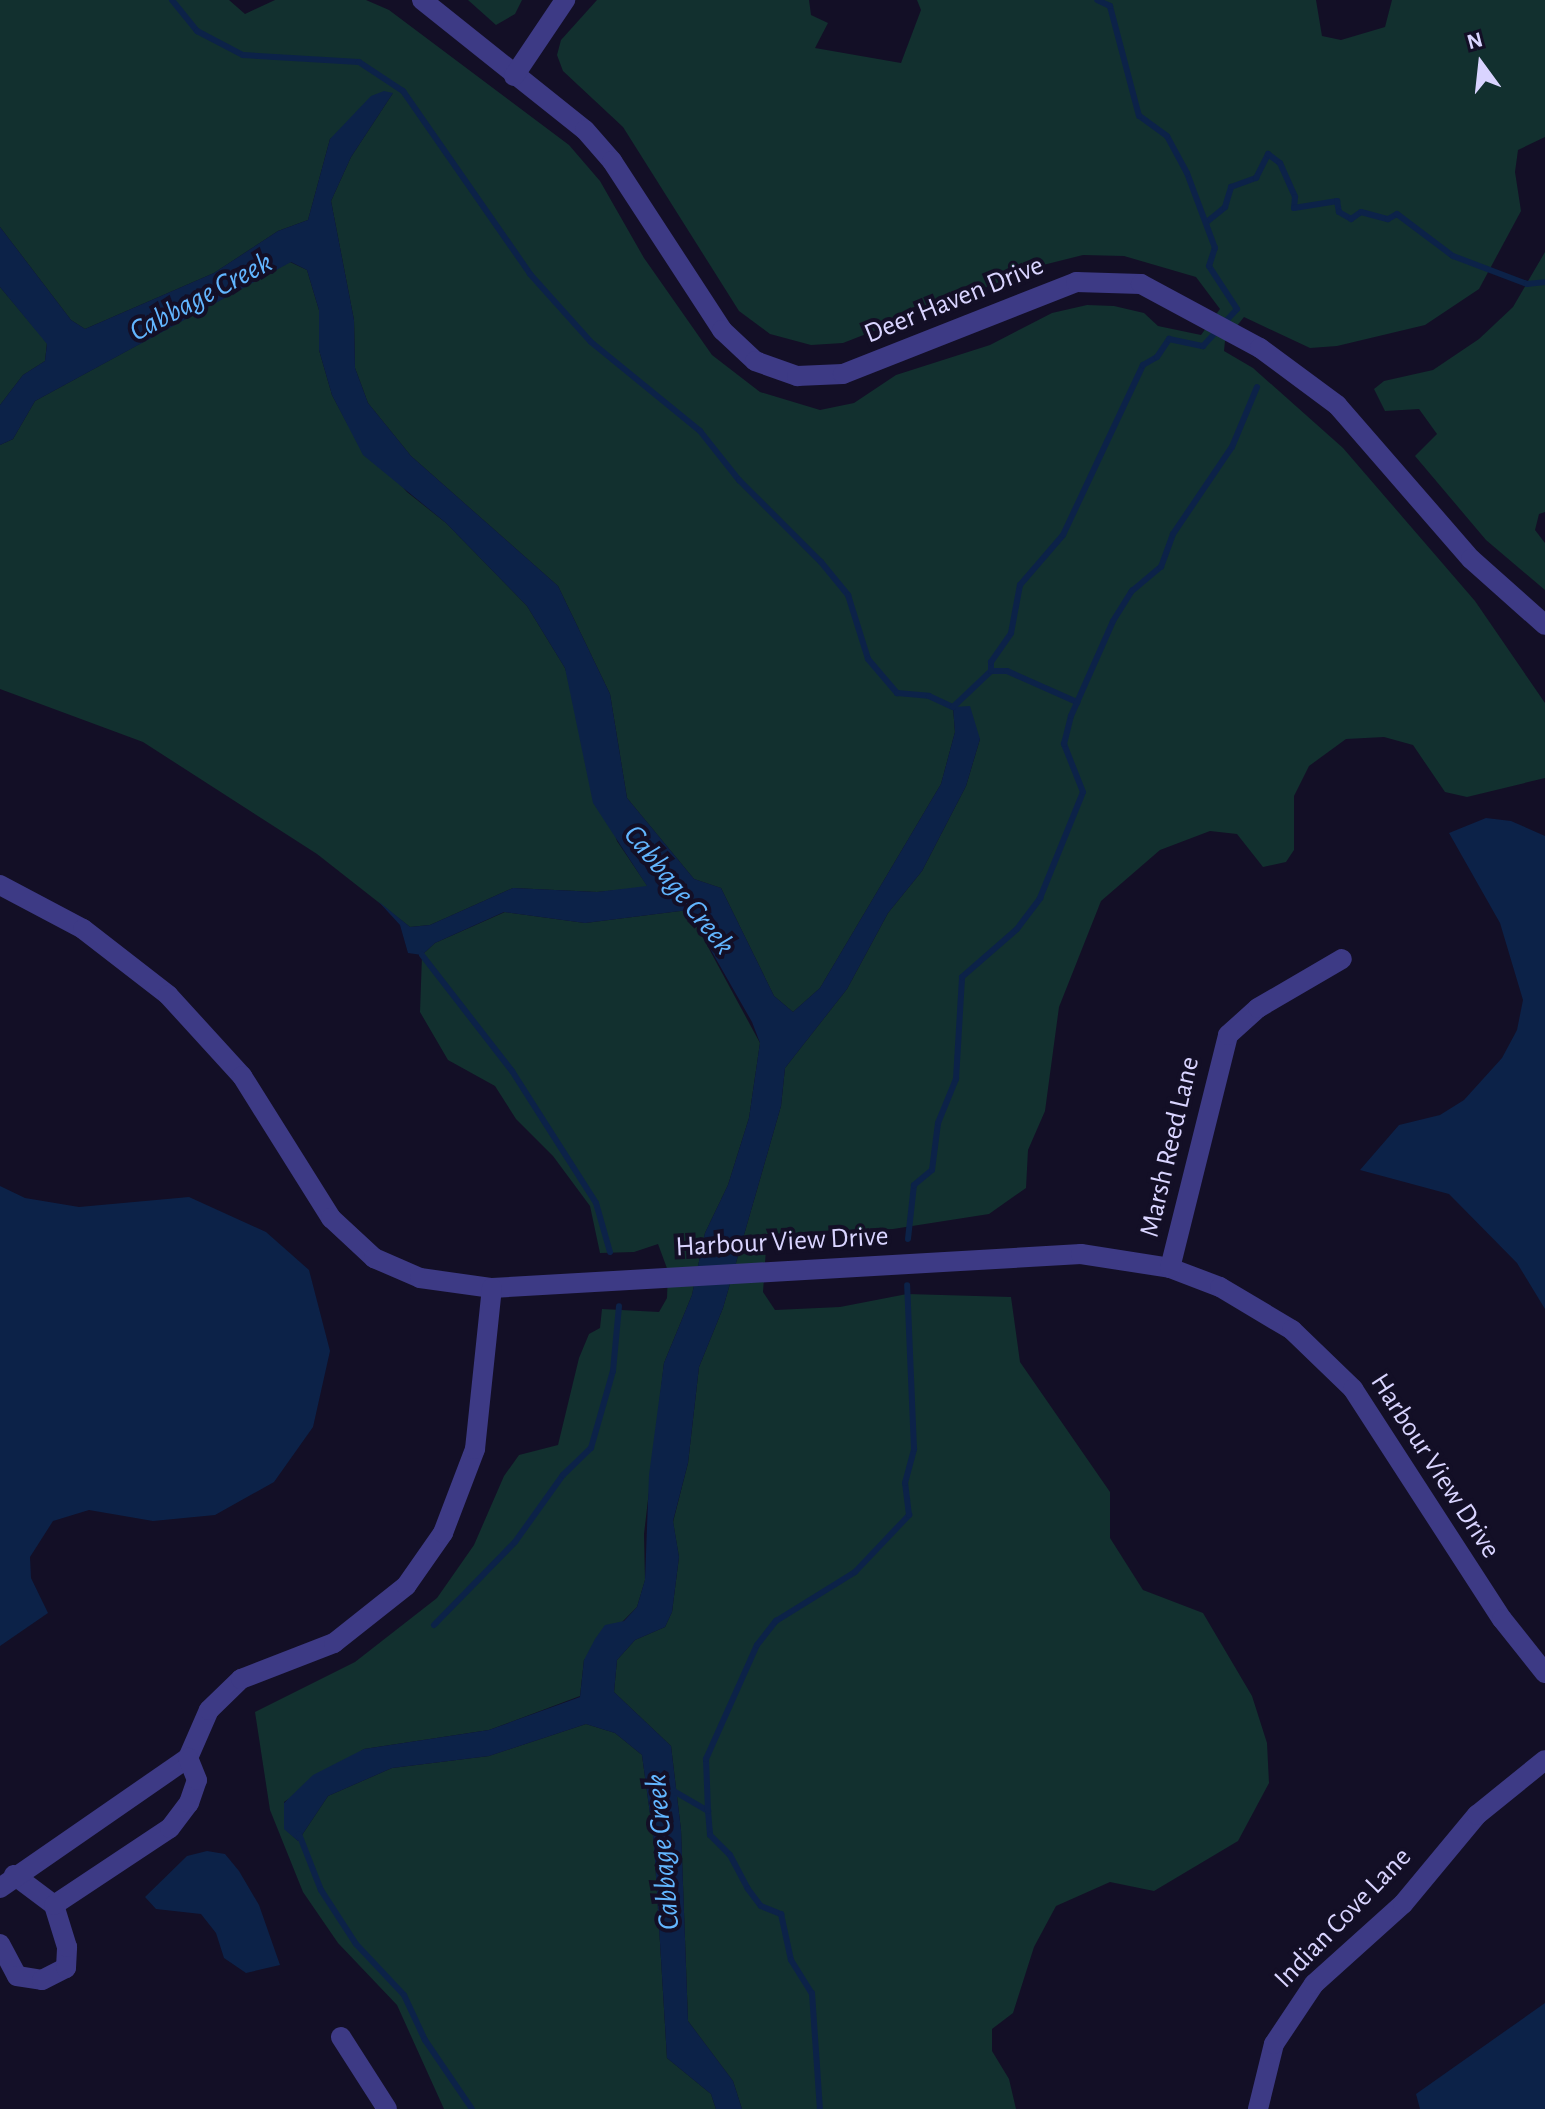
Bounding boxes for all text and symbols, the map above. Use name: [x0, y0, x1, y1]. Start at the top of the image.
north arrow: [1441, 24, 1521, 104]
text: N: [1465, 28, 1485, 53]
water label: Cabbage Creek: [123, 244, 279, 350]
street label: Deer Haven Drive: [859, 249, 1049, 351]
water label: Cabbage Creek: [616, 818, 742, 962]
street label: Marsh Reed Lane: [1133, 1053, 1207, 1241]
street label: Harbour View Drive: [675, 1220, 889, 1264]
street label: Harbour View Drive: [1363, 1367, 1507, 1565]
water label: Cabbage Creek: [638, 1772, 688, 1932]
street label: Indian Cove Lane: [1267, 1841, 1419, 1995]

